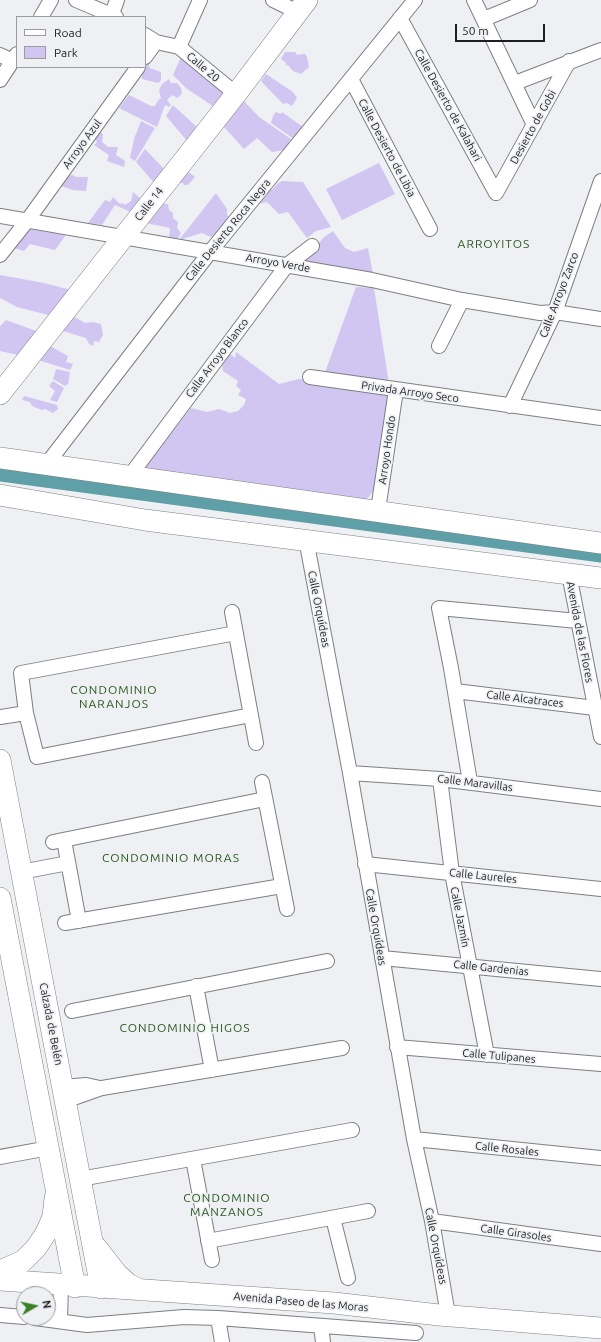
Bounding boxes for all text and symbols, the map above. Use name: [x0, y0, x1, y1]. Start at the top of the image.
legend: [16, 16, 146, 68]
scale bar: [457, 16, 547, 42]
text: 50 m: [462, 24, 489, 37]
text: Road: [54, 26, 82, 39]
text: Park: [54, 46, 78, 59]
street label: Calle Desierto de Kalahari: [412, 47, 484, 163]
street label: Calle 20: [184, 49, 222, 85]
street label: Desierto de Gobi: [507, 88, 559, 166]
street label: Calle Desierto de Libia: [355, 97, 419, 199]
street label: Arroyo Azul: [60, 117, 104, 171]
street label: Calle Desierto Roca Negra: [183, 176, 273, 284]
street label: Calle 14: [132, 185, 166, 223]
district label: ARROYITOS: [458, 237, 530, 251]
street label: Calle Arroyo Zarco: [537, 250, 581, 340]
street label: Arroyo Verde: [245, 251, 311, 275]
street label: Calle Arroyo Blanco: [183, 316, 251, 400]
street label: Privada Arroyo Seco: [360, 379, 460, 405]
street label: Arroyo Hondo: [376, 415, 398, 485]
street label: Calle Orquídeas: [305, 570, 333, 648]
street label: Avenida de las Flores: [564, 580, 596, 684]
district label: CONDOMINIO NARANJOS: [70, 683, 158, 711]
street label: Calle Alcatraces: [486, 688, 564, 710]
street label: Calle Maravillas: [436, 772, 514, 794]
district label: CONDOMINIO MORAS: [102, 851, 240, 865]
street label: Calle Laureles: [448, 866, 518, 886]
street label: Calle Jazmín: [448, 886, 472, 948]
street label: Calle Orquídeas: [363, 888, 389, 966]
street label: Calle Gardenias: [453, 957, 529, 979]
street label: Calzada de Belén: [37, 982, 65, 1066]
district label: CONDOMINIO HIGOS: [119, 1021, 251, 1035]
street label: Calle Tulipanes: [462, 1046, 536, 1066]
street label: Calle Rosales: [474, 1139, 540, 1159]
district label: CONDOMINIO MANZANOS: [183, 1191, 271, 1219]
street label: Calle Orquídeas: [422, 1207, 450, 1285]
street label: Calle Girasoles: [480, 1221, 552, 1245]
north arrow: [16, 1286, 56, 1326]
street label: Avenida Paseo de las Moras: [233, 1290, 369, 1314]
text: N: [40, 1299, 53, 1309]

